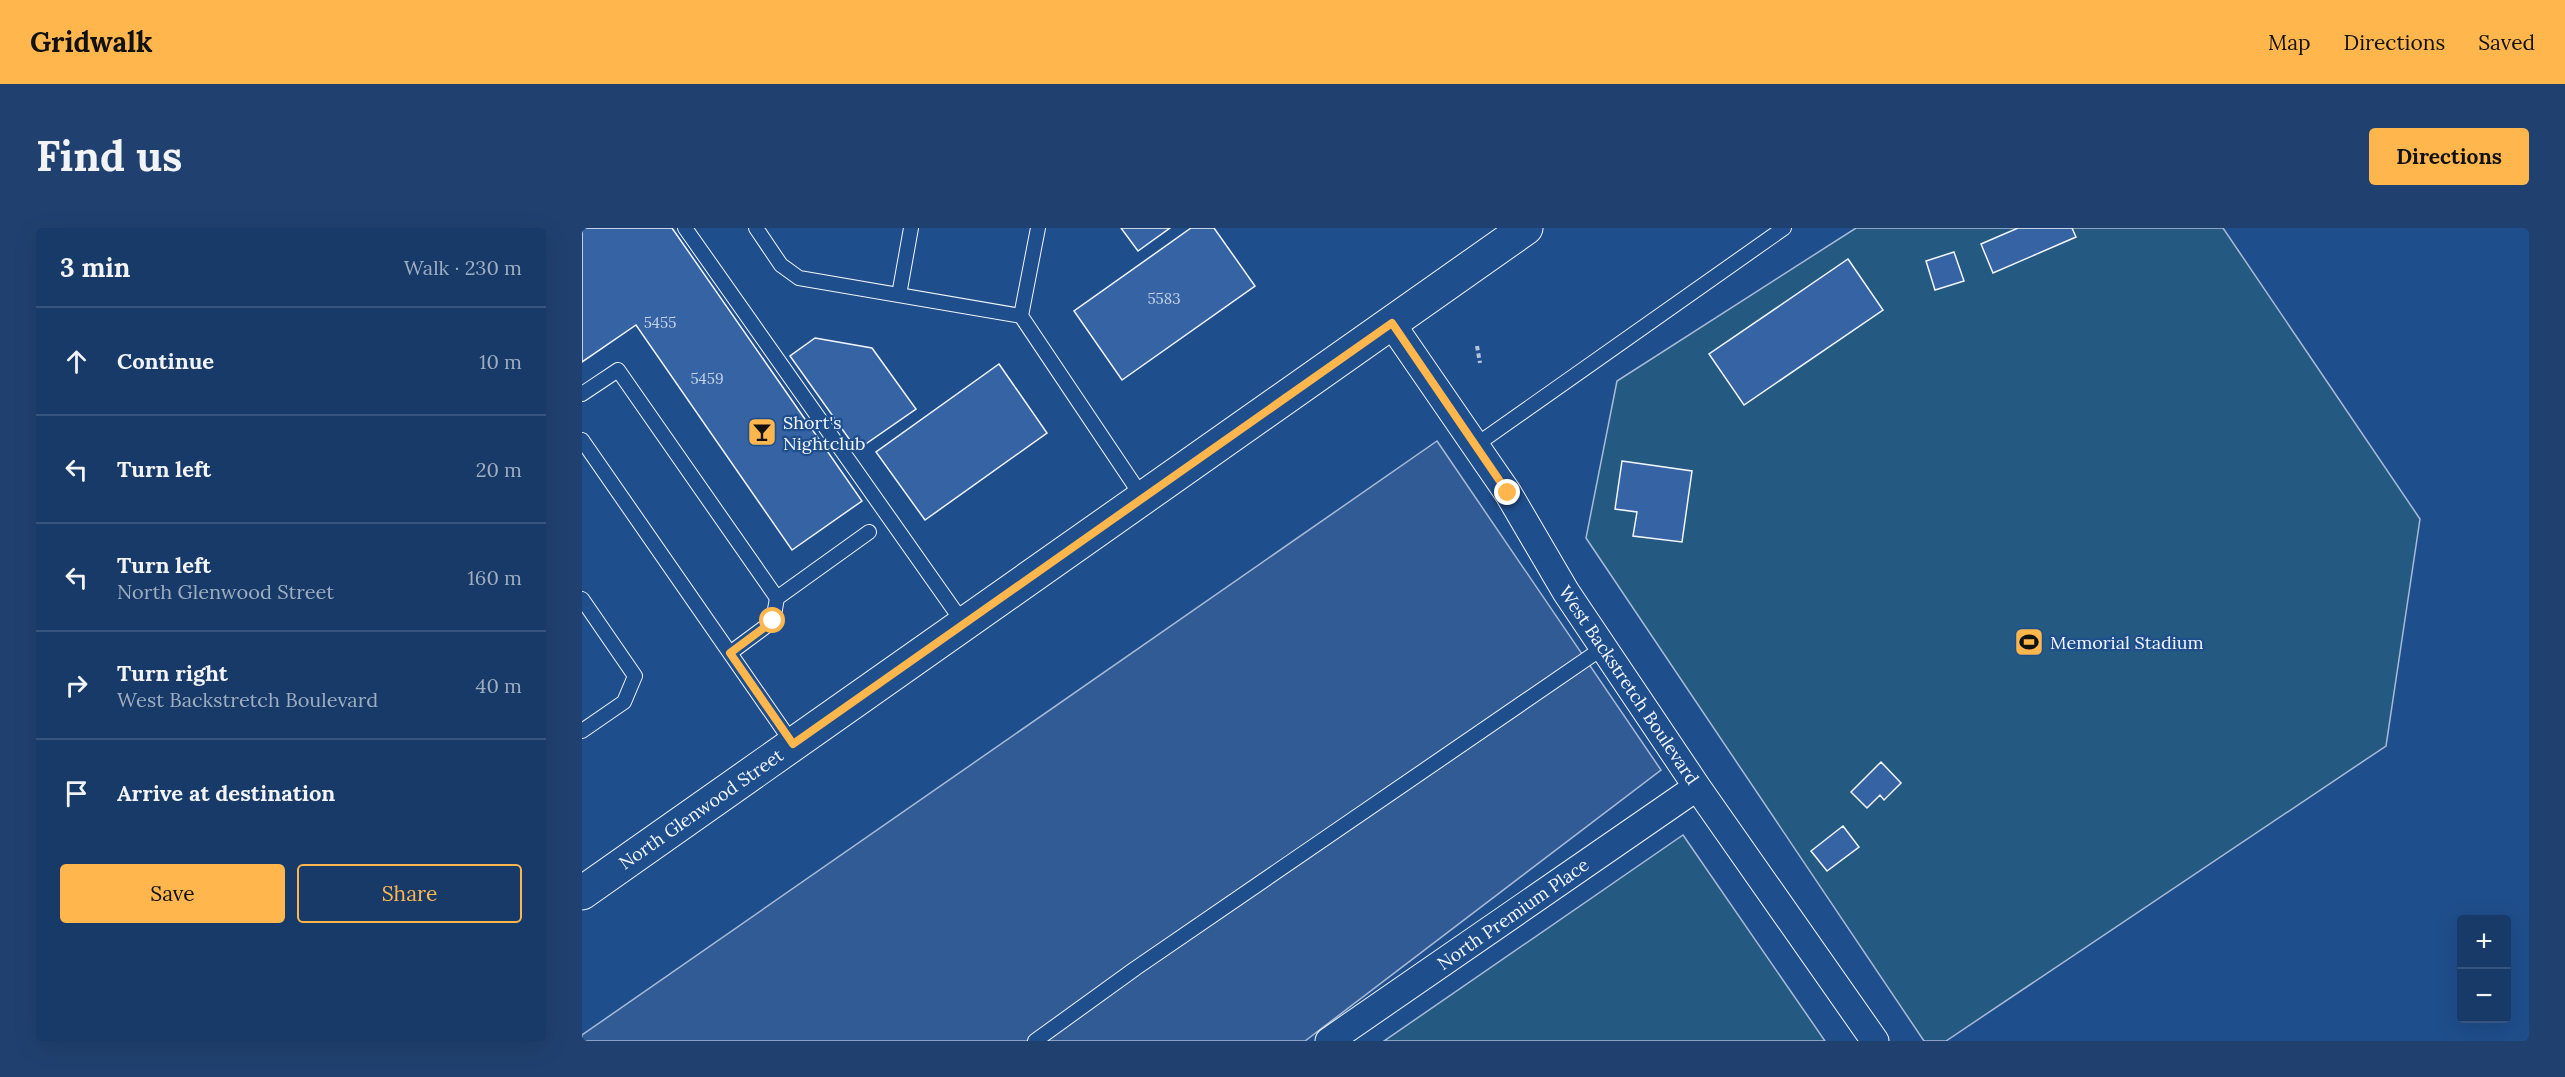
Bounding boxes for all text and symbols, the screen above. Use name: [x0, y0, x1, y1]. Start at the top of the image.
text: Gridwalk: [30, 24, 153, 60]
text: Map: [2268, 29, 2311, 56]
text: Directions: [2344, 29, 2445, 56]
text: Saved: [2478, 29, 2535, 56]
button: Directions: [2369, 128, 2529, 185]
text: Find us: [36, 129, 182, 183]
text: 3 min: [60, 251, 130, 284]
text: Walk · 230 m: [404, 255, 522, 280]
house number: 5583: [1147, 289, 1181, 308]
house number: 5455: [644, 313, 676, 332]
icon: ahead: [60, 345, 93, 378]
text: Continue: [117, 347, 214, 375]
text: 10 m: [479, 349, 522, 374]
house number: 5459: [690, 369, 724, 388]
place label: Short's Nightclub: [783, 411, 865, 455]
bar icon: Short's Nightclub: [746, 416, 778, 448]
icon: left: [60, 453, 93, 486]
text: Turn left: [117, 455, 211, 483]
text: 20 m: [476, 457, 522, 482]
route end: [1494, 479, 1520, 505]
text: Turn left: [117, 551, 211, 579]
icon: left: [60, 561, 93, 594]
text: 160 m: [468, 565, 522, 590]
text: North Glenwood Street: [117, 579, 334, 604]
street label: West Backstretch Boulevard: [1554, 581, 1704, 789]
route start: [759, 607, 785, 633]
sports icon: Memorial Stadium: [2013, 626, 2045, 658]
place label: Memorial Stadium: [2050, 631, 2204, 654]
text: Turn right: [117, 659, 228, 687]
icon: right: [60, 669, 93, 702]
text: 40 m: [476, 673, 522, 698]
text: West Backstretch Boulevard: [117, 687, 378, 712]
street label: North Glenwood Street: [614, 744, 788, 874]
icon: arrive: [60, 777, 93, 810]
text: Arrive at destination: [117, 779, 335, 807]
street label: North Premium Place: [1433, 853, 1593, 975]
button: Save: [60, 864, 285, 923]
button: Share: [297, 864, 522, 923]
map controls: [2457, 915, 2511, 1023]
button: +: [2457, 915, 2511, 969]
button: −: [2457, 969, 2511, 1023]

